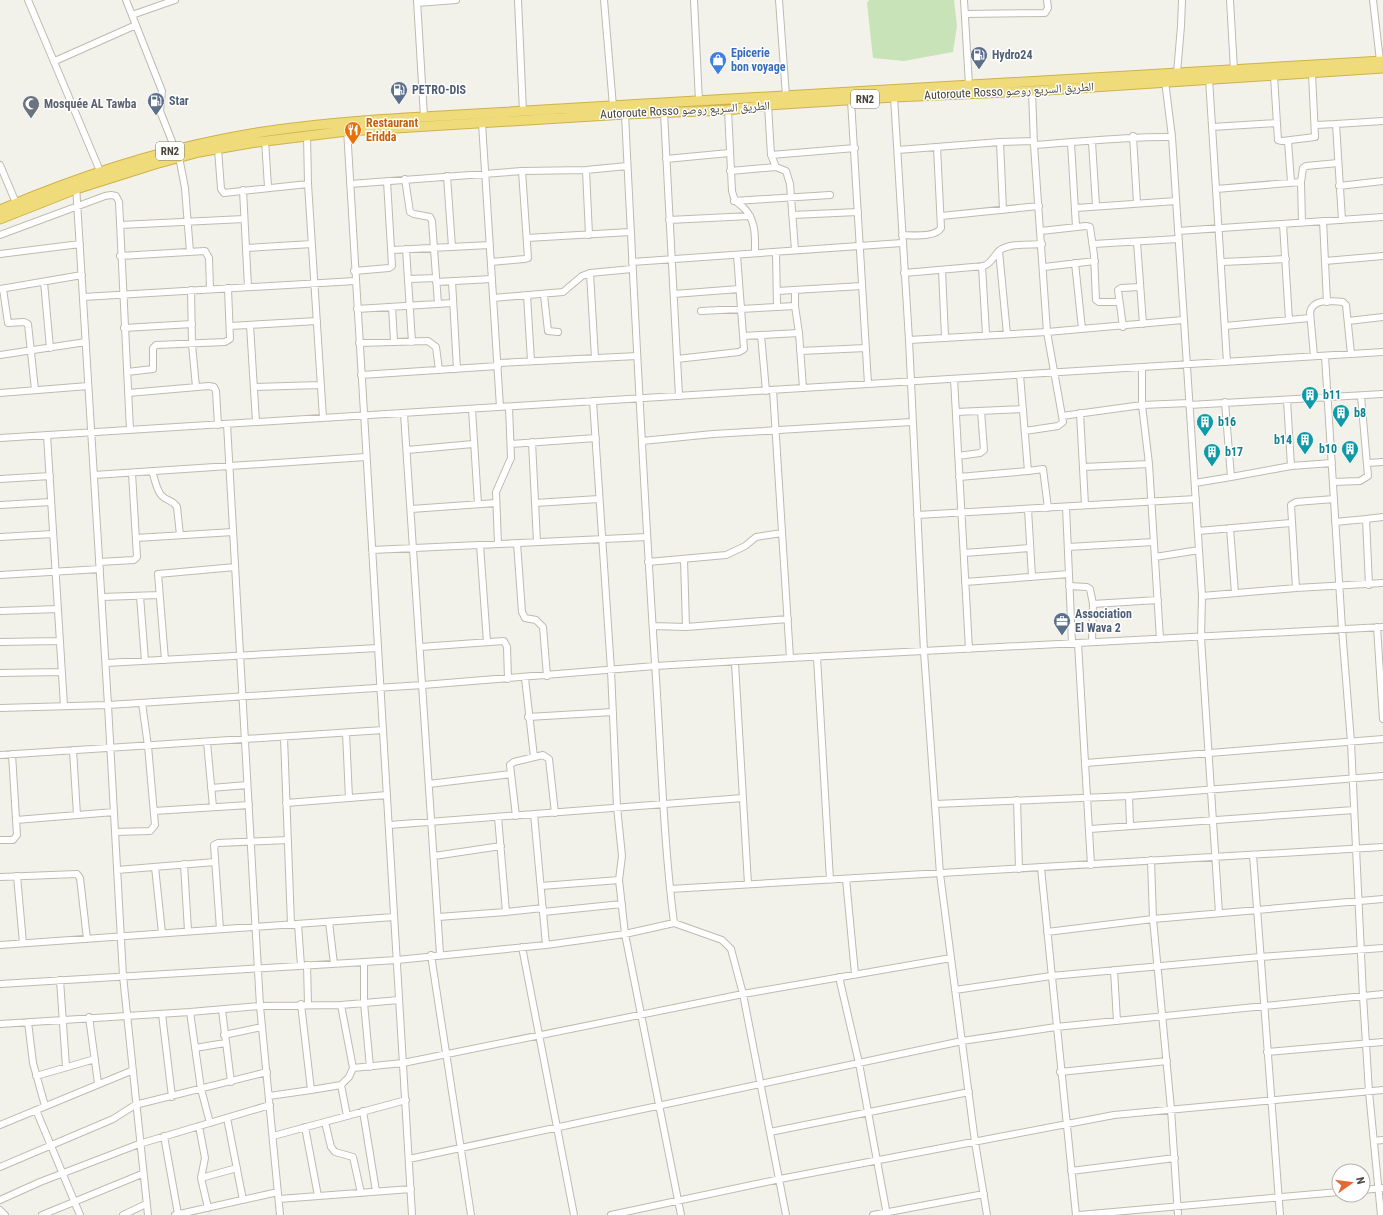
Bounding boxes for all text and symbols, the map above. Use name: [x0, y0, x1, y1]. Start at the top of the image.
fuel station icon: Hydro24: [969, 45, 989, 70]
place label: Epicerie bon voyage: [731, 46, 786, 74]
place label: Hydro24: [992, 48, 1032, 62]
shop icon: Epicerie bon voyage: [708, 50, 728, 75]
fuel station icon: PETRO-DIS: [389, 80, 409, 105]
street label: Autoroute Rosso الطريق السريع روصو: [924, 80, 1094, 103]
place label: PETRO-DIS: [412, 83, 467, 97]
road number: RN2: [851, 90, 879, 108]
fuel station icon: Star: [146, 91, 166, 116]
mosque icon: Mosquée AL Tawba: [21, 94, 41, 119]
place label: Star: [169, 94, 189, 108]
place label: Mosquée AL Tawba: [44, 97, 137, 111]
street label: Autoroute Rosso الطريق السريع روصو: [600, 99, 770, 122]
place label: Restaurant Eridda: [366, 116, 418, 144]
restaurant icon: Restaurant Eridda: [343, 120, 363, 145]
road number: RN2: [156, 142, 184, 160]
building icon: b11: [1300, 385, 1320, 410]
place label: b11: [1323, 388, 1341, 402]
building icon: b8: [1331, 403, 1351, 428]
place label: b8: [1354, 406, 1366, 420]
building icon: b16: [1195, 412, 1215, 437]
place label: b16: [1218, 415, 1236, 429]
building icon: b14: [1295, 430, 1315, 455]
place label: b14: [1274, 433, 1292, 447]
building icon: b10: [1340, 439, 1360, 464]
building icon: b17: [1202, 442, 1222, 467]
place label: b10: [1319, 442, 1337, 456]
place label: b17: [1225, 445, 1243, 459]
place label: Association El Wava 2: [1075, 607, 1132, 635]
office icon: Association El Wava 2: [1052, 611, 1072, 636]
north arrow: [1331, 1163, 1371, 1203]
text: N: [1353, 1176, 1367, 1186]

